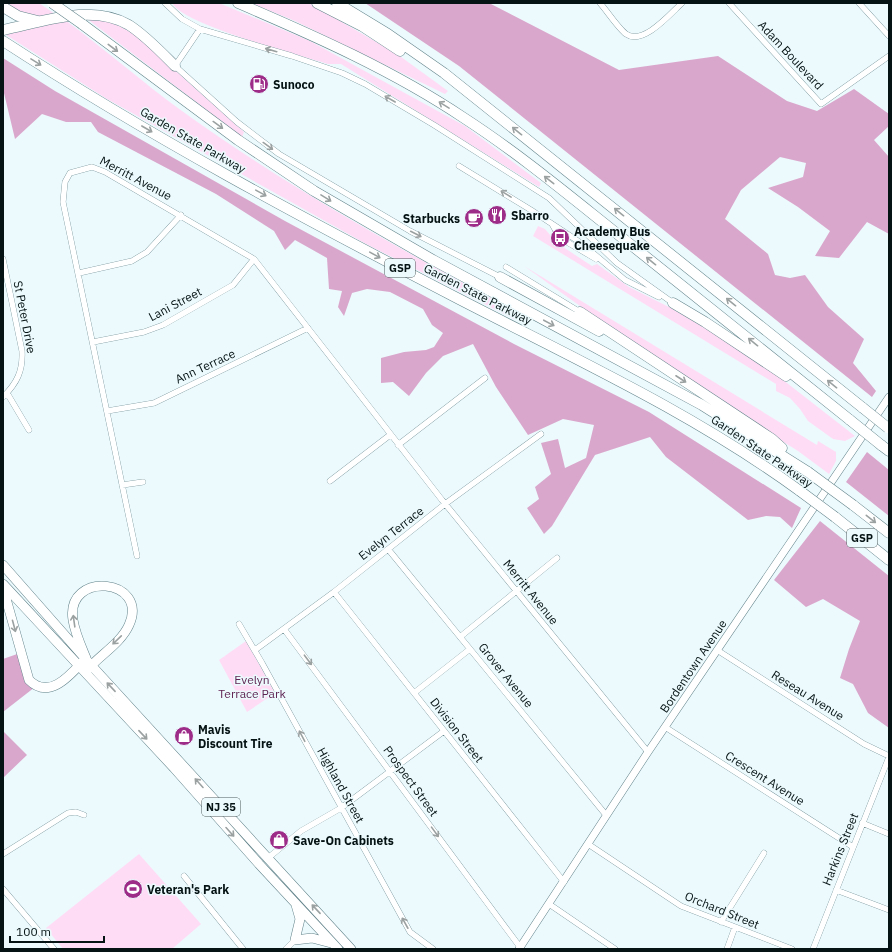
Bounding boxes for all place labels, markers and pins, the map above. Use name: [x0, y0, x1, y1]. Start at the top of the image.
fuel station icon: Sunoco: [248, 73, 270, 95]
place label: Sunoco: [273, 77, 315, 92]
restaurant icon: Sbarro: [486, 204, 508, 226]
cafe icon: Starbucks: [463, 207, 485, 229]
place label: Sbarro: [511, 208, 549, 223]
place label: Starbucks: [403, 211, 460, 226]
place label: Academy Bus Cheesequake: [574, 224, 650, 253]
bus stop icon: Academy Bus Cheesequake: [549, 227, 571, 249]
place label: Mavis Discount Tire: [198, 722, 273, 751]
shop icon: Mavis Discount Tire: [173, 725, 195, 747]
shop icon: Save-On Cabinets: [268, 829, 290, 851]
place label: Save-On Cabinets: [293, 833, 394, 848]
sports icon: Veteran's Park: [122, 878, 144, 900]
place label: Veteran's Park: [147, 882, 229, 897]

